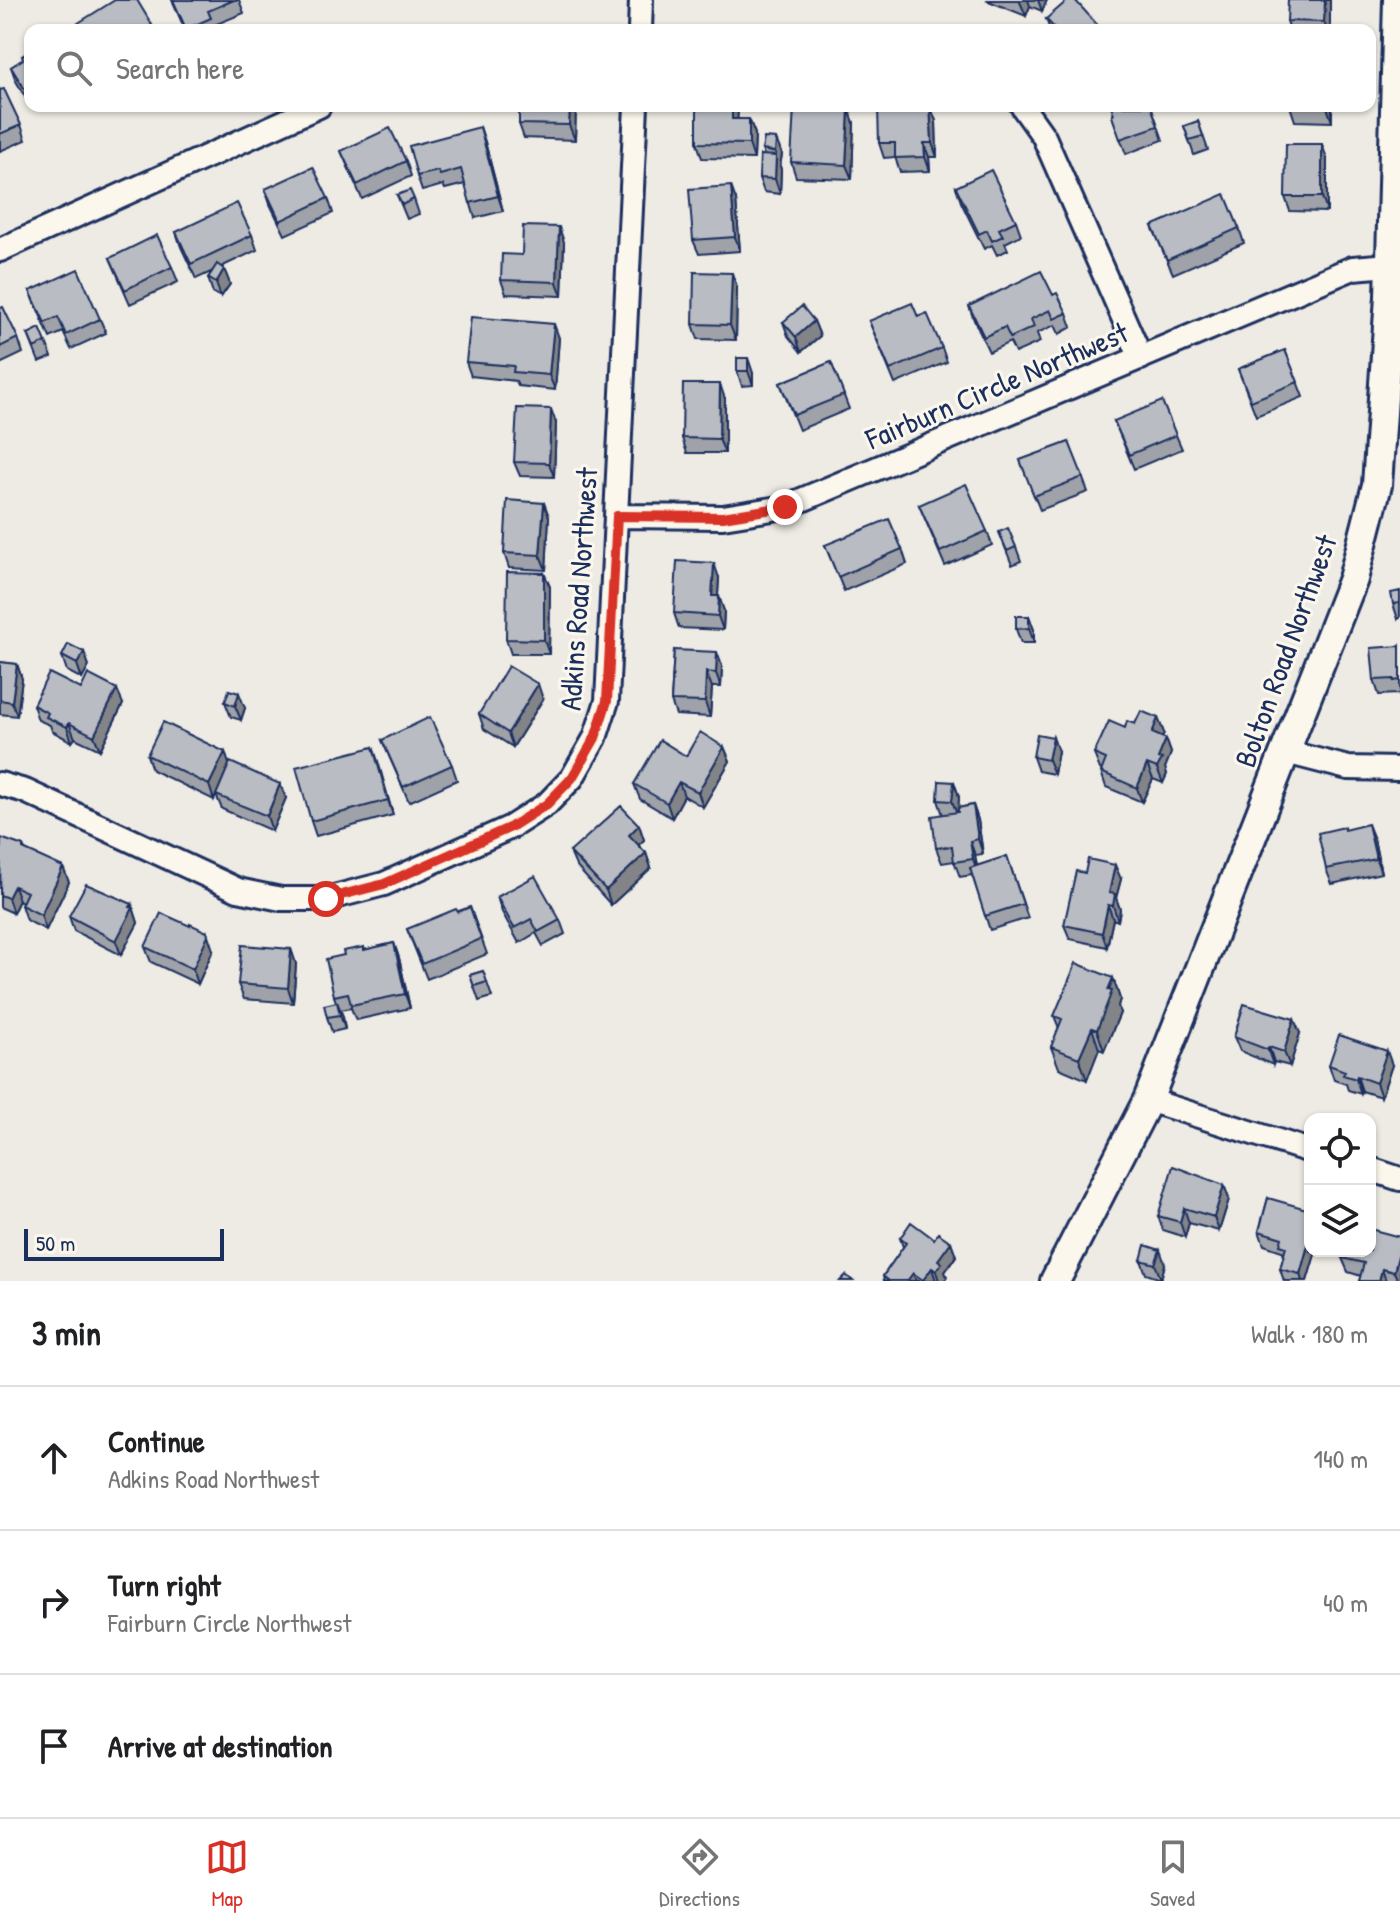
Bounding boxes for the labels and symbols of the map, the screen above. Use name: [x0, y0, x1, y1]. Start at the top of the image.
street label: Fairburn Circle Northwest: [859, 311, 1134, 459]
street label: Adkins Road Northwest: [550, 465, 607, 712]
route end: [767, 489, 803, 525]
street label: Bolton Road Northwest: [1224, 528, 1346, 772]
route start: [308, 881, 344, 917]
scale bar: [24, 1225, 224, 1261]

